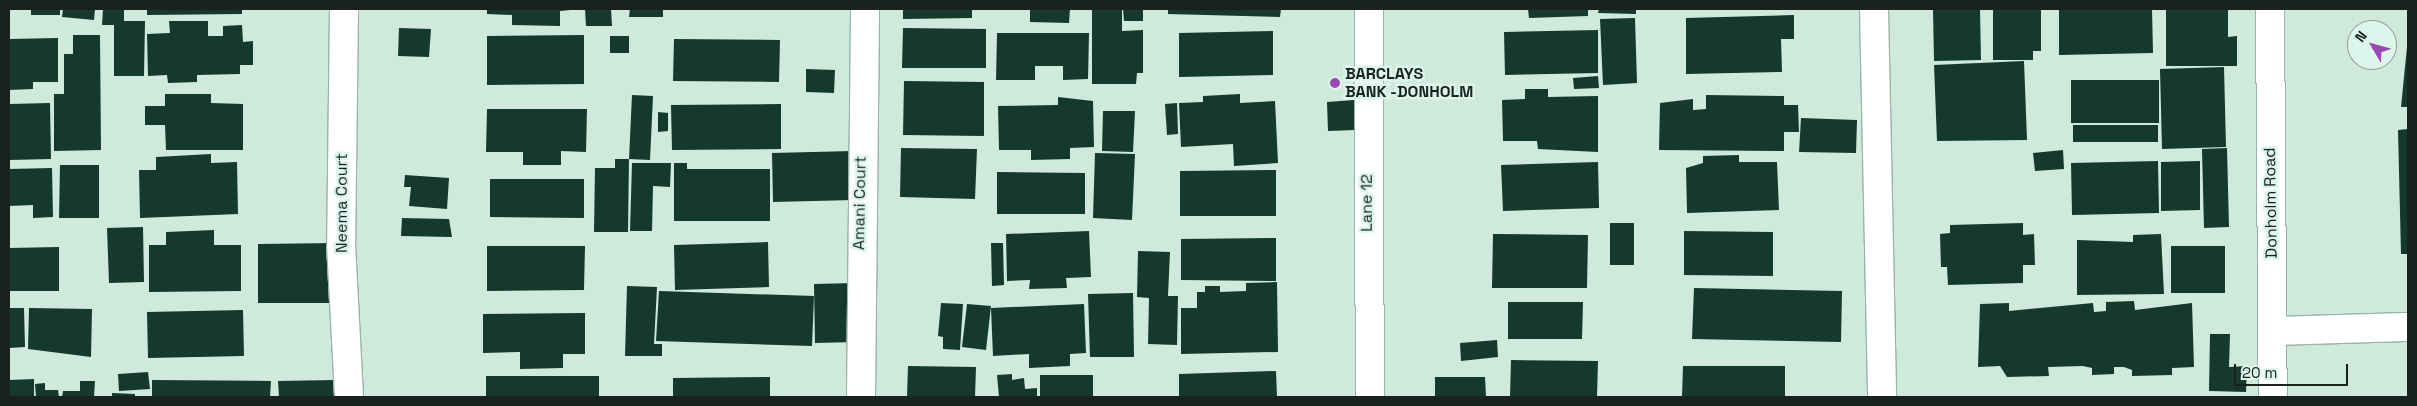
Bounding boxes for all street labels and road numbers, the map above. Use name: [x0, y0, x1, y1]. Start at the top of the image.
street label: Donholm Road: [2260, 147, 2282, 259]
street label: Neema Court: [332, 153, 352, 253]
street label: Amani Court: [850, 156, 870, 250]
street label: Lane 12: [1357, 174, 1377, 232]

